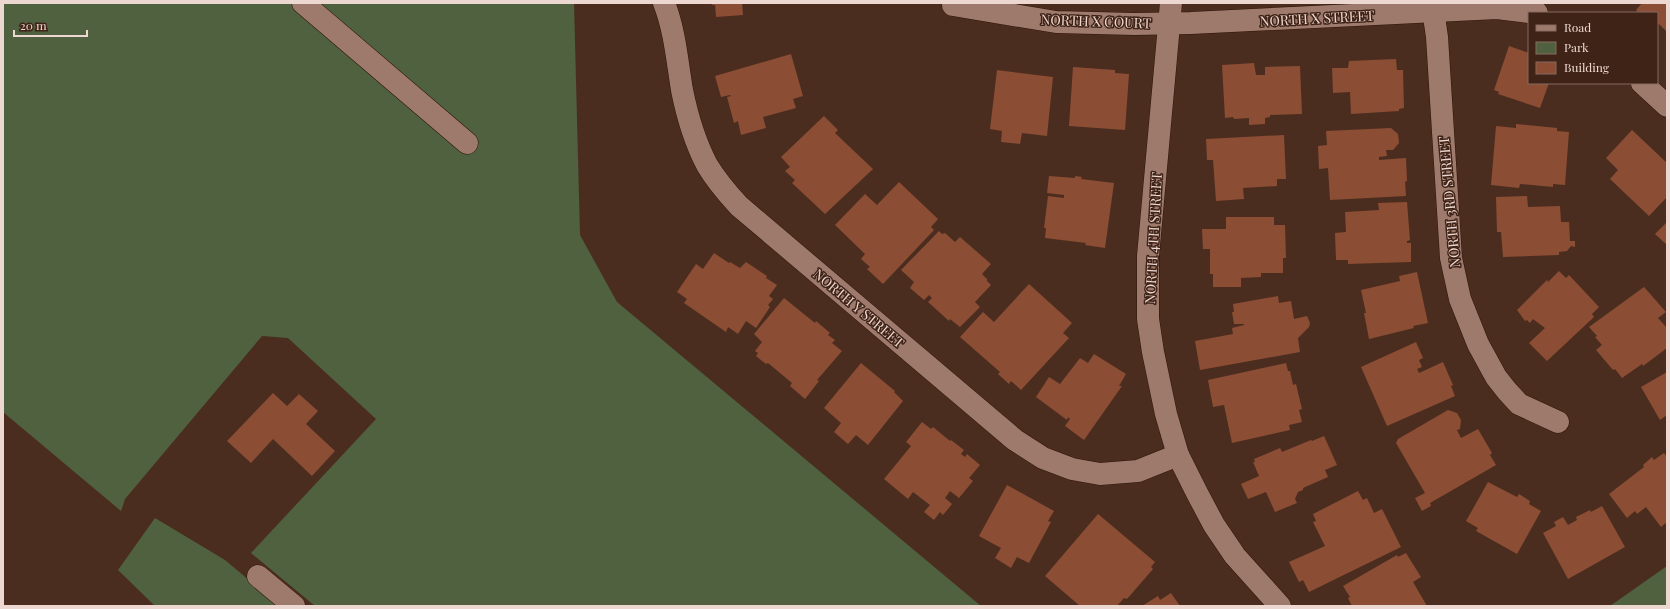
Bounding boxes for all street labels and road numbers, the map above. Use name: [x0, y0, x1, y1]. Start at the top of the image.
street label: NORTH X STREET: [1259, 5, 1375, 30]
street label: NORTH X COURT: [1040, 10, 1152, 32]
street label: NORTH 3RD STREET: [1434, 135, 1464, 269]
street label: NORTH 4TH STREET: [1140, 171, 1166, 305]
street label: NORTH Y STREET: [809, 264, 909, 352]

